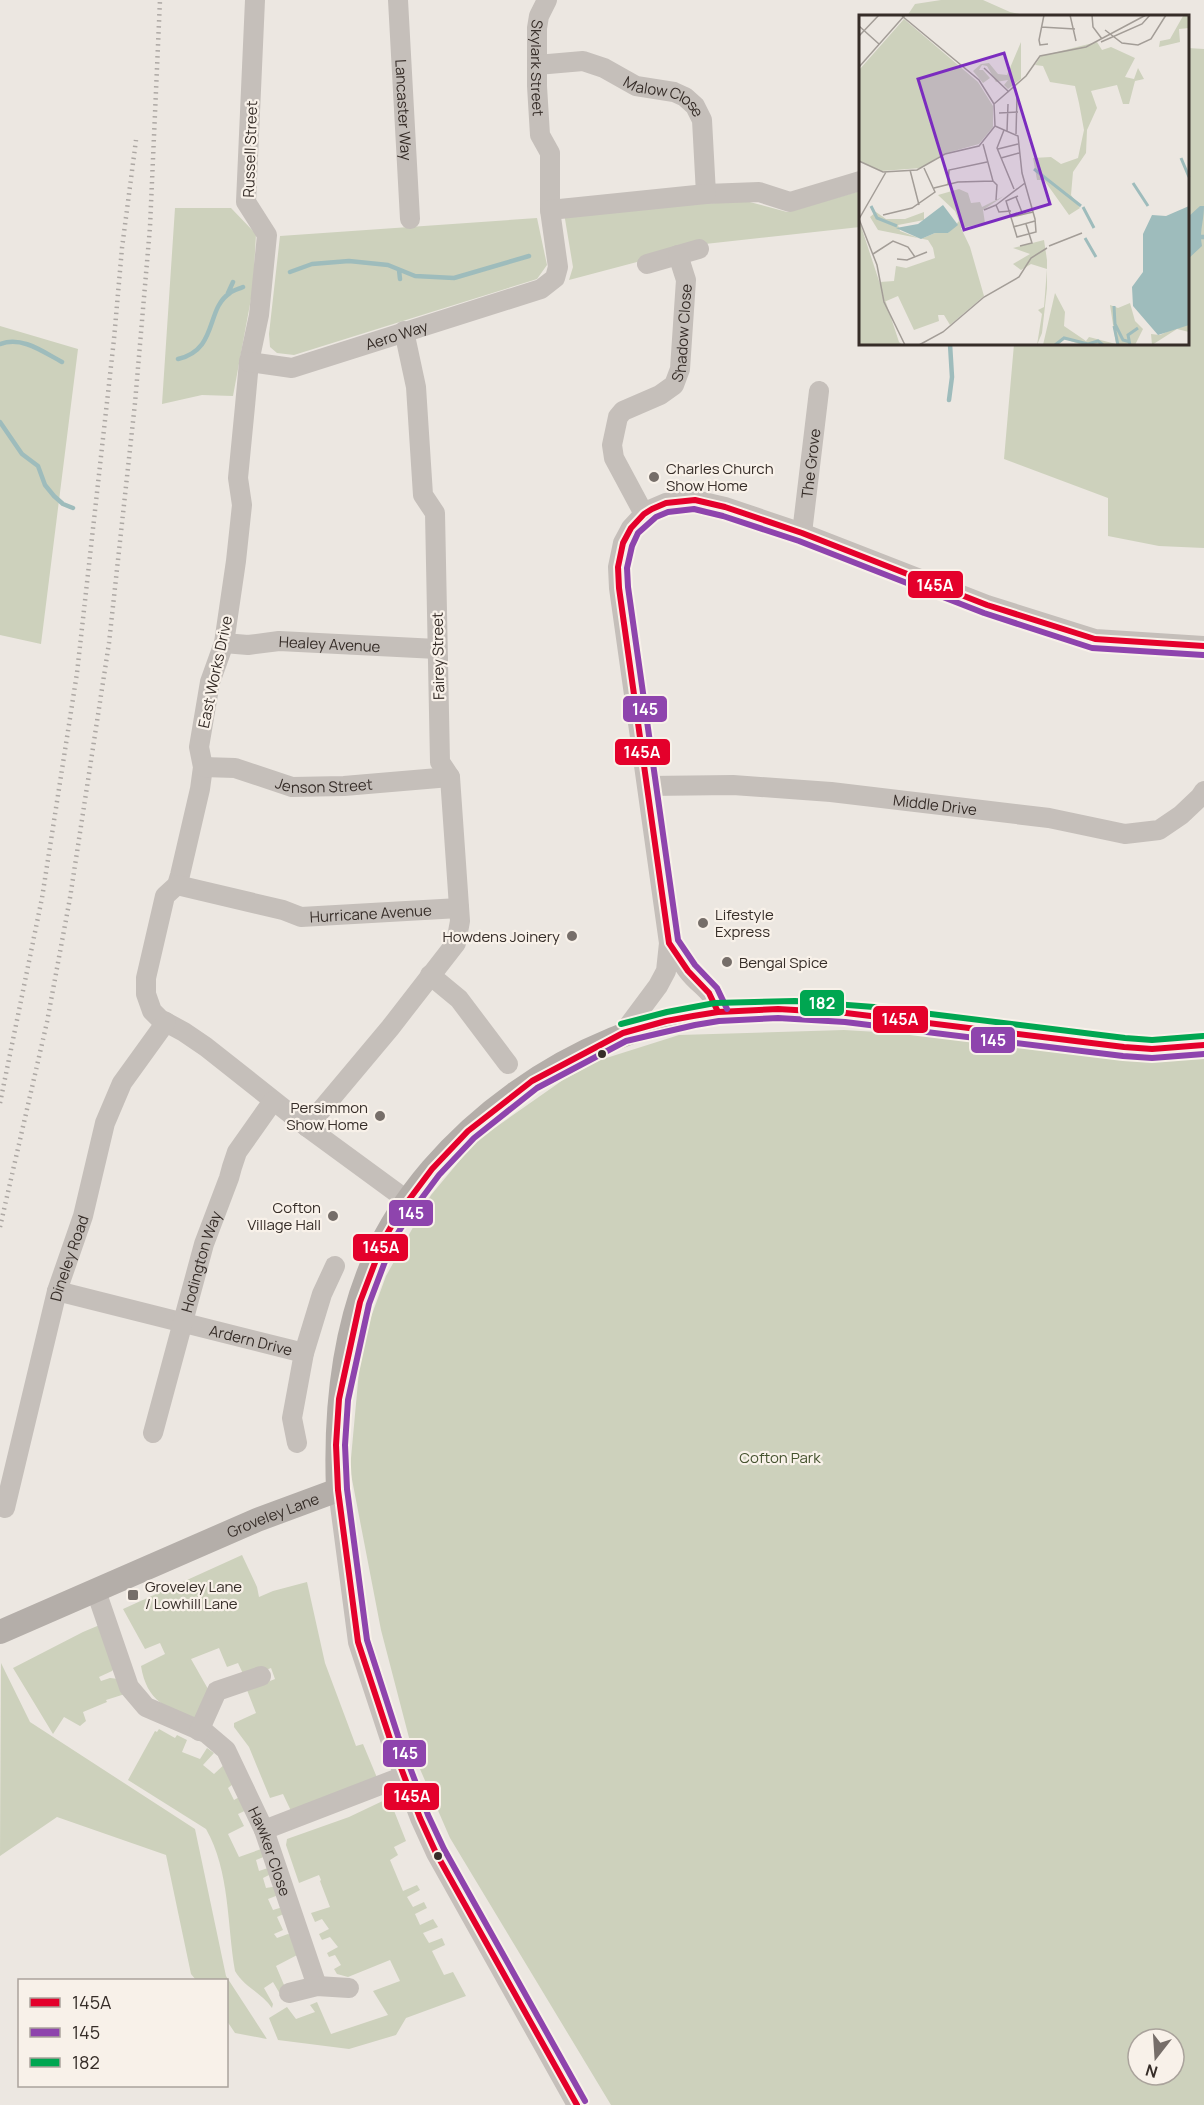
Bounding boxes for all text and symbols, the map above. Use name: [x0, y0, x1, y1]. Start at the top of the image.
inset map: [859, 15, 1189, 345]
street label: Skylark Street: [526, 18, 549, 117]
street label: Lancaster Way: [391, 59, 417, 161]
street label: Malow Close: [620, 71, 709, 120]
street label: Russell Street: [238, 100, 262, 198]
street label: Shadow Close: [666, 283, 696, 385]
street label: Aero Way: [362, 315, 430, 355]
street label: The Grove: [796, 427, 825, 500]
place label: Charles Church Show Home: [666, 458, 774, 496]
marker: Charles Church Show Home: [647, 470, 661, 484]
line badge: 145A: [907, 570, 964, 599]
text: 145A: [917, 574, 954, 596]
street label: Fairey Street: [427, 612, 449, 700]
street label: East Works Drive: [193, 614, 237, 730]
street label: Healey Avenue: [278, 631, 381, 657]
line badge: 145: [622, 695, 668, 723]
text: 145: [632, 698, 658, 720]
line badge: 145A: [614, 738, 671, 766]
text: 145A: [624, 741, 661, 763]
street label: Jenson Street: [273, 772, 373, 798]
street label: Middle Drive: [892, 789, 978, 820]
street label: Hurricane Avenue: [309, 899, 432, 927]
place label: Lifestyle Express: [715, 904, 774, 942]
marker: Lifestyle Express: [696, 916, 710, 930]
place label: Howdens Joinery: [443, 926, 560, 947]
marker: Howdens Joinery: [565, 929, 579, 943]
place label: Bengal Spice: [739, 952, 828, 973]
marker: Bengal Spice: [720, 955, 734, 969]
line badge: 182: [799, 989, 845, 1017]
text: 182: [809, 992, 835, 1014]
line badge: 145A: [872, 1005, 929, 1034]
text: 145A: [882, 1008, 919, 1030]
line badge: 145: [970, 1026, 1016, 1054]
text: 145: [980, 1029, 1006, 1051]
unlabelled marker: [596, 1048, 608, 1060]
place label: Persimmon Show Home: [286, 1097, 368, 1135]
marker: Persimmon Show Home: [373, 1109, 387, 1123]
place label: Cofton Village Hall: [247, 1197, 321, 1235]
line badge: 145: [388, 1199, 434, 1227]
text: 145: [398, 1202, 424, 1224]
street label: Hodington Way: [176, 1208, 226, 1315]
marker: Cofton Village Hall: [326, 1209, 340, 1223]
street label: Dineley Road: [44, 1212, 93, 1303]
line badge: 145A: [352, 1233, 409, 1262]
text: 145A: [363, 1236, 400, 1258]
street label: Ardern Drive: [207, 1319, 295, 1360]
park label: Cofton Park: [739, 1447, 821, 1468]
street label: Groveley Lane: [223, 1487, 322, 1542]
place label: Groveley Lane / Lowhill Lane: [145, 1576, 242, 1614]
marker: Groveley Lane / Lowhill Lane: [126, 1588, 140, 1602]
line badge: 145: [382, 1739, 427, 1768]
text: 145: [392, 1742, 418, 1764]
line badge: 145A: [383, 1782, 440, 1811]
text: 145A: [394, 1785, 431, 1807]
street label: Hawker Close: [244, 1803, 296, 1899]
unlabelled marker: [432, 1850, 444, 1862]
legend: [18, 1979, 228, 2087]
text: 145A: [72, 1990, 112, 2014]
text: 145: [72, 2020, 100, 2044]
north arrow: [1126, 2027, 1186, 2087]
text: 182: [72, 2050, 100, 2074]
text: N: [1143, 2059, 1160, 2084]

